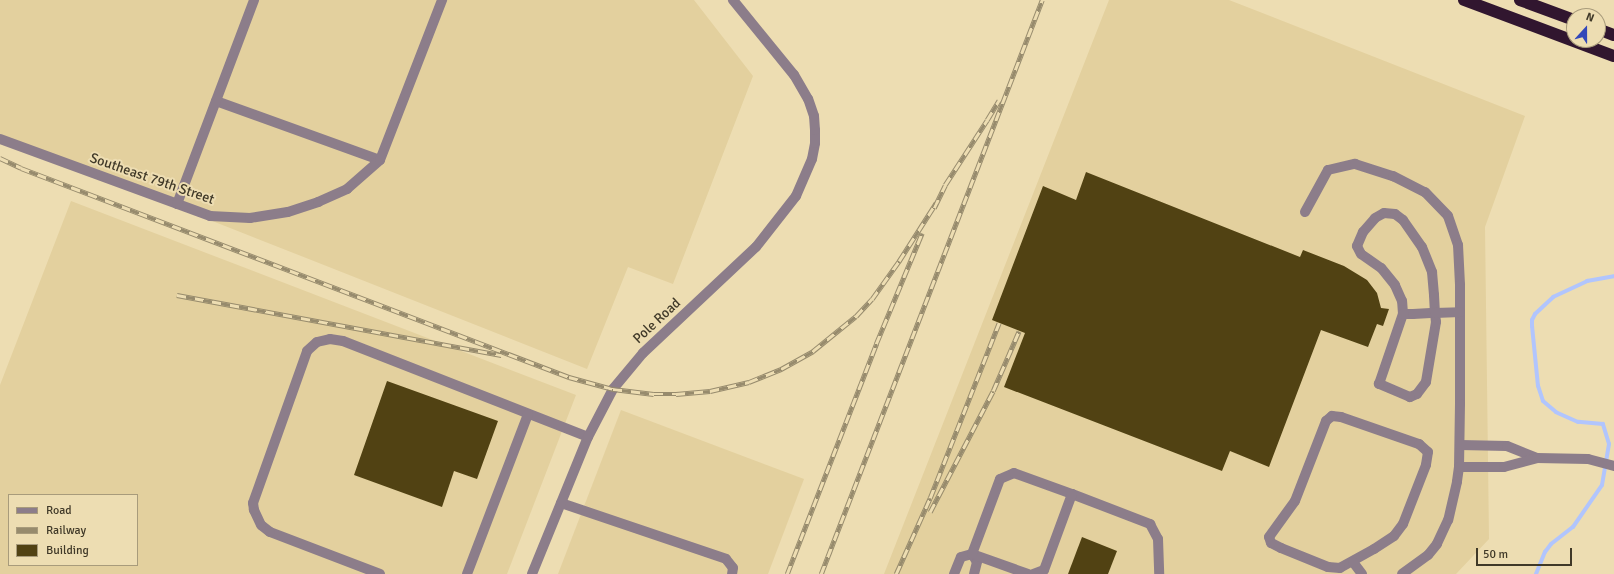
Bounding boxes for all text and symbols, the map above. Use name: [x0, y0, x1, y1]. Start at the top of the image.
north arrow: [1566, 8, 1606, 48]
text: N: [1584, 10, 1596, 25]
street label: Southeast 79th Street: [88, 150, 216, 208]
street label: Pole Road: [630, 295, 684, 347]
legend: [8, 494, 138, 566]
text: Road: [46, 503, 72, 518]
text: Railway: [46, 523, 86, 538]
scale bar: [1478, 540, 1574, 566]
text: Building: [46, 543, 89, 558]
text: 50 m: [1483, 547, 1508, 562]

